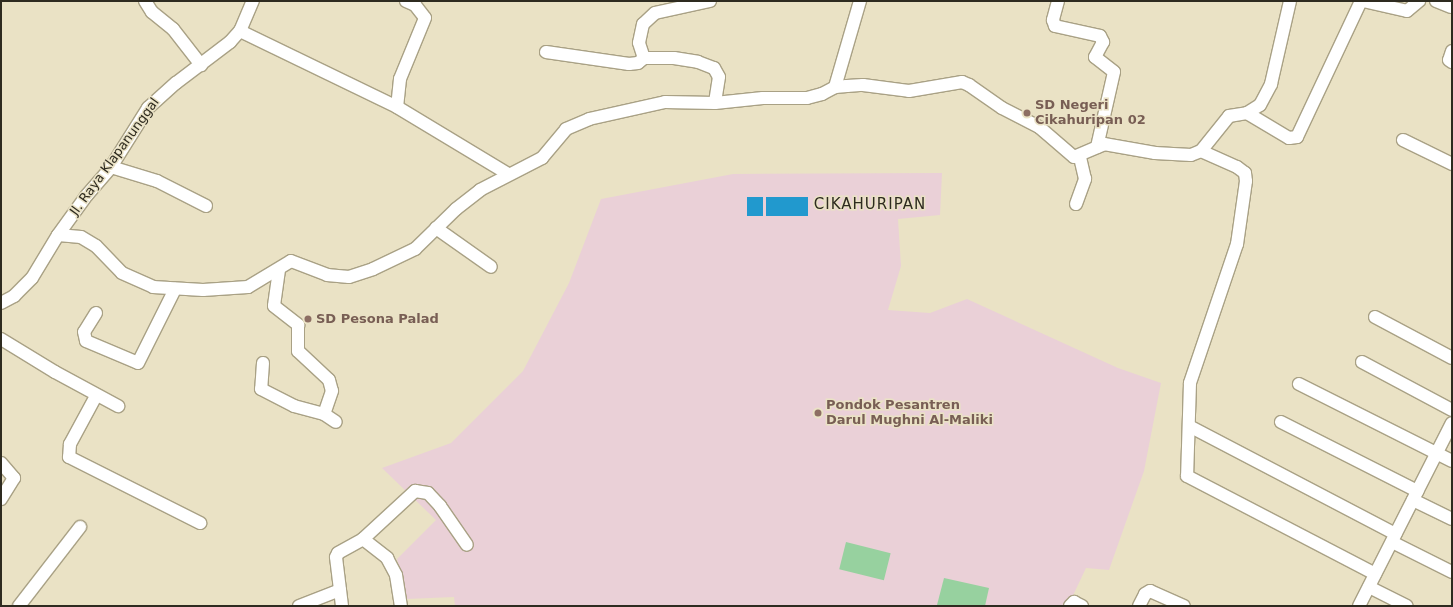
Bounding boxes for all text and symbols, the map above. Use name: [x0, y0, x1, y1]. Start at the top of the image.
street label: Jl. Raya Klapanunggal: [67, 95, 163, 219]
place label: SD Negeri Cikahuripan 02: [1035, 98, 1146, 129]
marker: SD Negeri Cikahuripan 02: [1022, 108, 1032, 118]
district label: CIKAHURIPAN: [814, 196, 926, 214]
place label: SD Pesona Palad: [316, 311, 439, 327]
marker: SD Pesona Palad: [303, 314, 313, 324]
place label: Pondok Pesantren Darul Mughni Al-Maliki: [826, 398, 993, 429]
marker: Pondok Pesantren Darul Mughni Al-Maliki: [813, 408, 823, 418]

